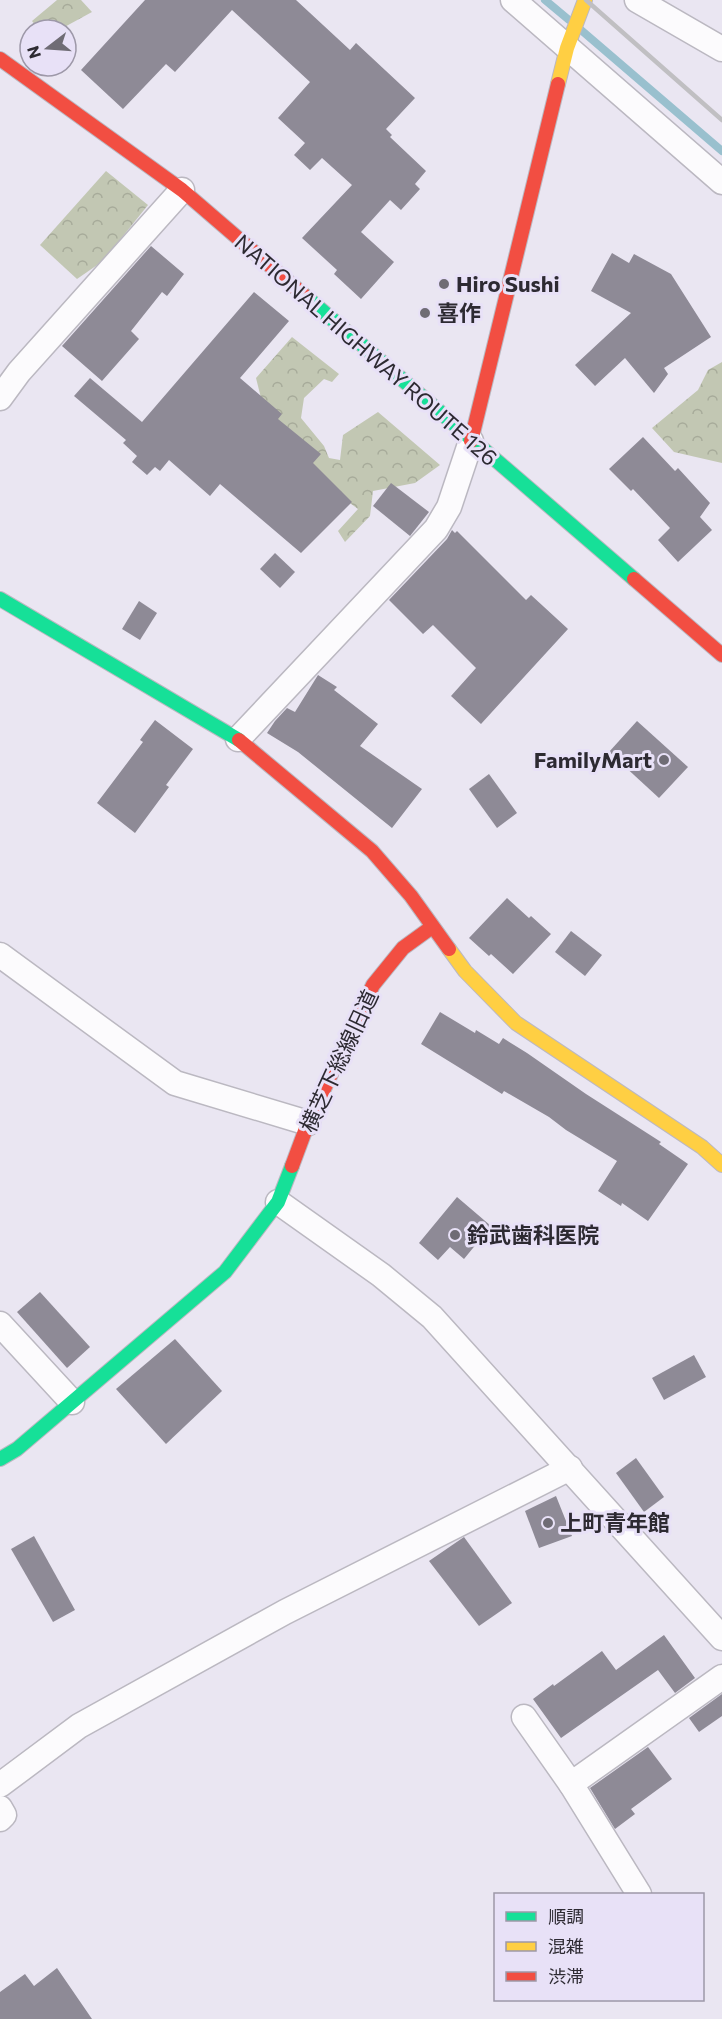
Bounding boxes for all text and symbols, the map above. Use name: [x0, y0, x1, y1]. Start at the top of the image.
north arrow: [18, 18, 78, 78]
text: N: [22, 44, 44, 61]
street label: NATIONAL HIGHWAY ROUTE 126: [229, 228, 503, 471]
place label: Hiro Sushi: [456, 270, 560, 297]
marker: Hiro Sushi: [437, 277, 451, 291]
place label: 喜作: [437, 299, 481, 326]
marker: 喜作: [418, 306, 432, 320]
place label: FamilyMart: [534, 746, 652, 773]
marker: FamilyMart: [657, 753, 671, 767]
street label: 横芝下総線旧道: [294, 985, 383, 1136]
place label: 鈴武歯科医院: [467, 1221, 599, 1248]
marker: 鈴武歯科医院: [448, 1228, 462, 1242]
place label: 上町青年館: [560, 1509, 670, 1536]
marker: 上町青年館: [541, 1516, 555, 1530]
legend: [494, 1893, 704, 2001]
text: 順調: [548, 1905, 584, 1927]
text: 混雑: [548, 1935, 584, 1957]
text: 渋滞: [548, 1965, 584, 1987]

